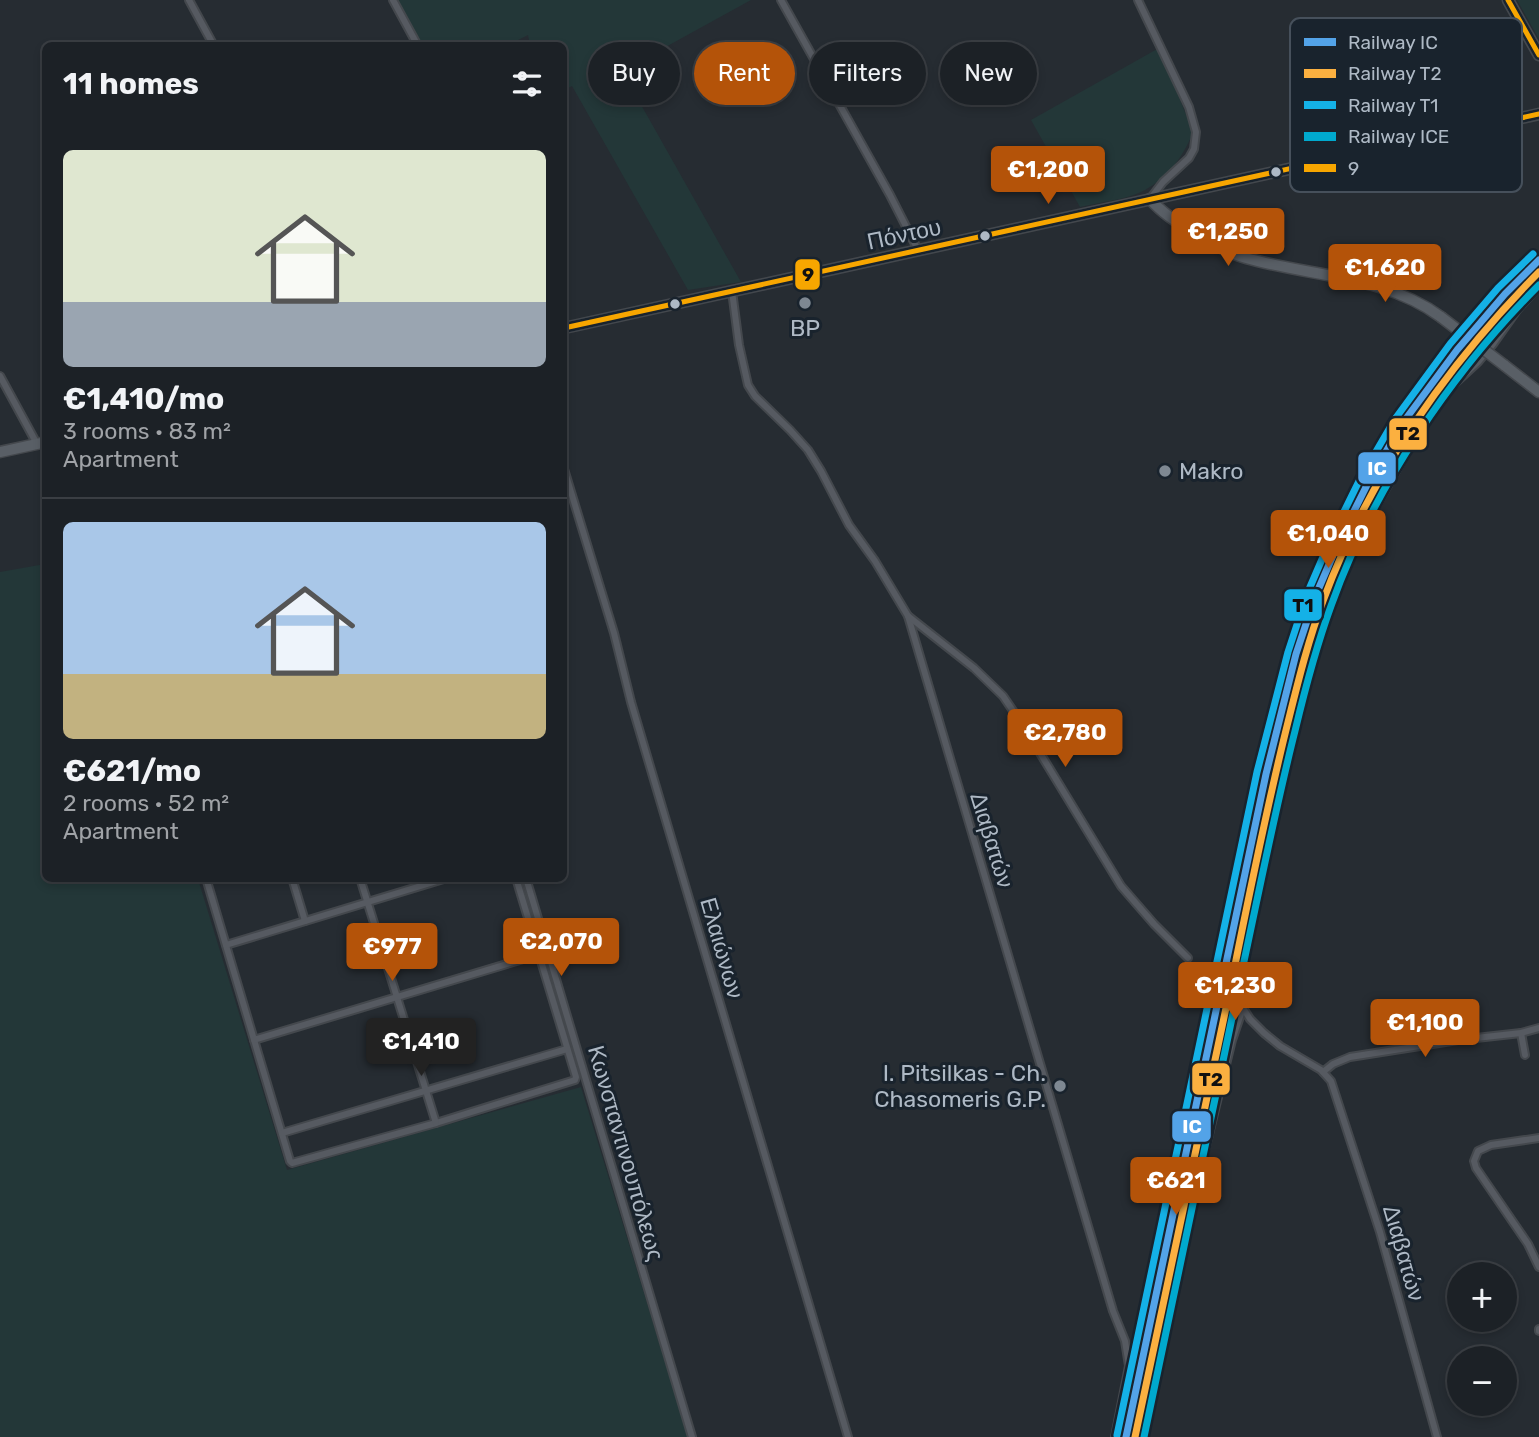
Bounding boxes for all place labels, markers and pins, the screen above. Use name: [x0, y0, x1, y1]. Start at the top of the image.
pin: €1,200: [991, 146, 1105, 206]
unlabelled marker: [1269, 165, 1283, 179]
pin: €1,250: [1171, 208, 1285, 268]
unlabelled marker: [978, 229, 992, 243]
pin: €1,620: [1328, 244, 1442, 304]
marker: BP: [797, 295, 813, 311]
unlabelled marker: [668, 297, 682, 311]
place label: BP: [790, 314, 820, 342]
place label: Makro: [1179, 457, 1244, 485]
marker: Makro: [1157, 463, 1173, 479]
pin: €1,040: [1271, 510, 1385, 570]
pin: €2,780: [1008, 710, 1122, 769]
pin: €2,070: [504, 918, 618, 978]
pin: €977: [351, 923, 433, 983]
pin: €1,230: [1178, 962, 1292, 1022]
pin: €1,100: [1368, 1000, 1482, 1059]
pin: €1,410: [364, 1018, 478, 1078]
place label: I. Pitsilkas - Ch. Chasomeris G.P.: [874, 1059, 1046, 1113]
marker: I. Pitsilkas - Ch. Chasomeris G.P.: [1052, 1078, 1068, 1094]
pin: €621: [1135, 1158, 1217, 1217]

